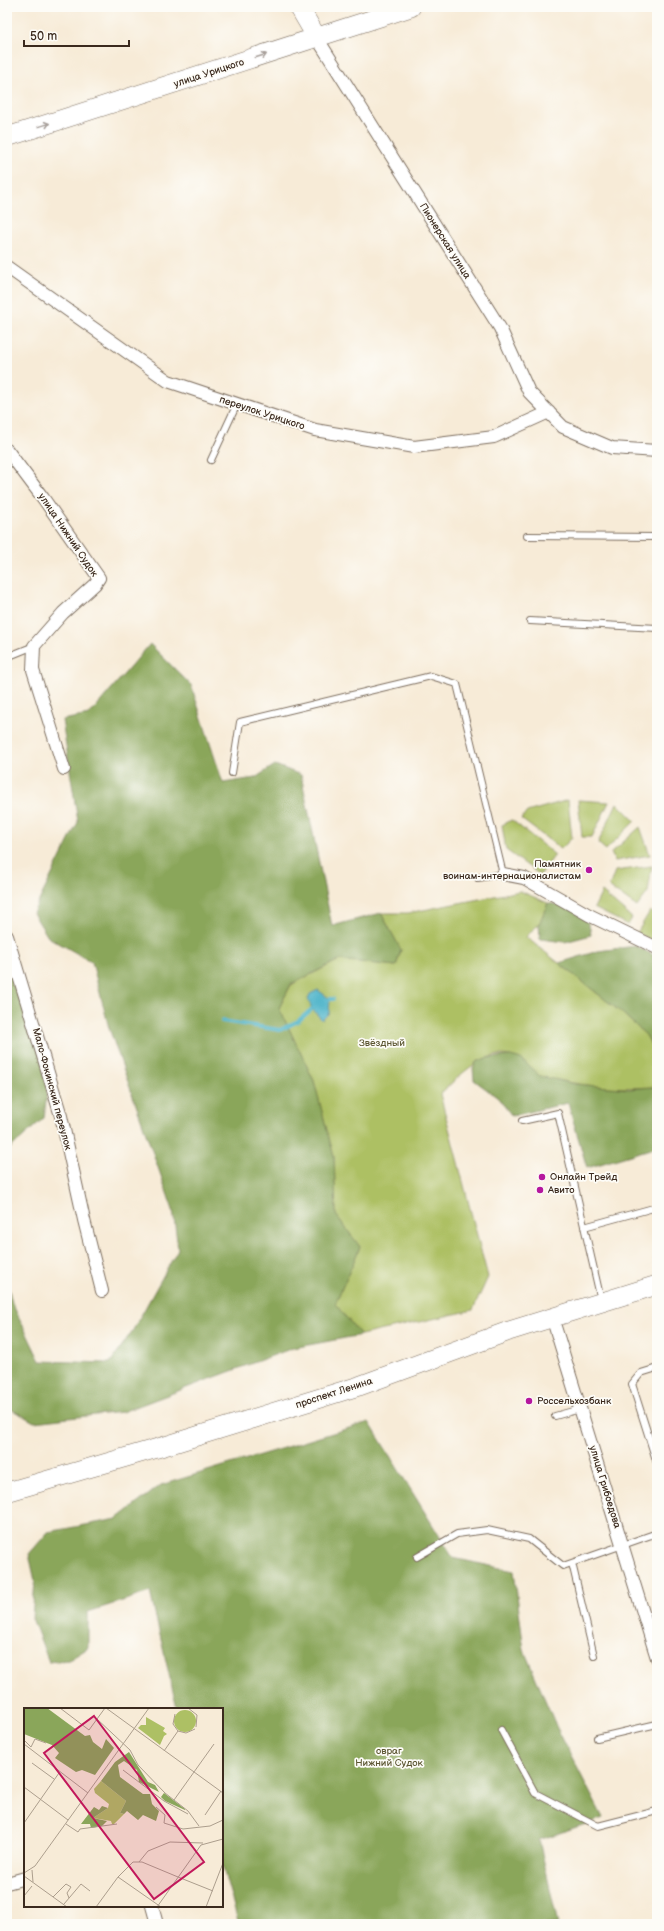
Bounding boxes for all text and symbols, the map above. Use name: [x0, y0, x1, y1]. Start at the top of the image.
scale bar: [24, 22, 129, 48]
text: 50 m: [30, 29, 57, 44]
one-way arrow: [255, 52, 268, 59]
street label: улица Урицкого: [172, 56, 246, 90]
one-way arrow: [38, 121, 50, 129]
street label: Пионерская улица: [417, 201, 473, 281]
street label: переулок Урицкого: [218, 394, 306, 432]
street label: улица Нижний Судок: [36, 491, 101, 580]
place label: Памятник воинам-интернационалистам: [443, 858, 582, 882]
marker: Памятник воинам-интернационалистам: [584, 865, 594, 875]
street label: Мало-Фокинский переулок: [30, 1027, 74, 1152]
park label: Звёздный: [359, 1037, 405, 1049]
place label: Онлайн Трейд: [550, 1171, 617, 1183]
marker: Онлайн Трейд: [537, 1172, 547, 1182]
place label: Авито: [547, 1184, 575, 1196]
marker: Авито: [535, 1185, 545, 1195]
street label: проспект Ленина: [294, 1375, 374, 1411]
place label: Россельхозбанк: [537, 1395, 612, 1407]
marker: Россельхозбанк: [524, 1396, 534, 1406]
street label: улица Грибоедова: [587, 1444, 623, 1530]
inset map: [24, 1708, 223, 1907]
park label: овраг Нижний Судок: [355, 1745, 423, 1769]

